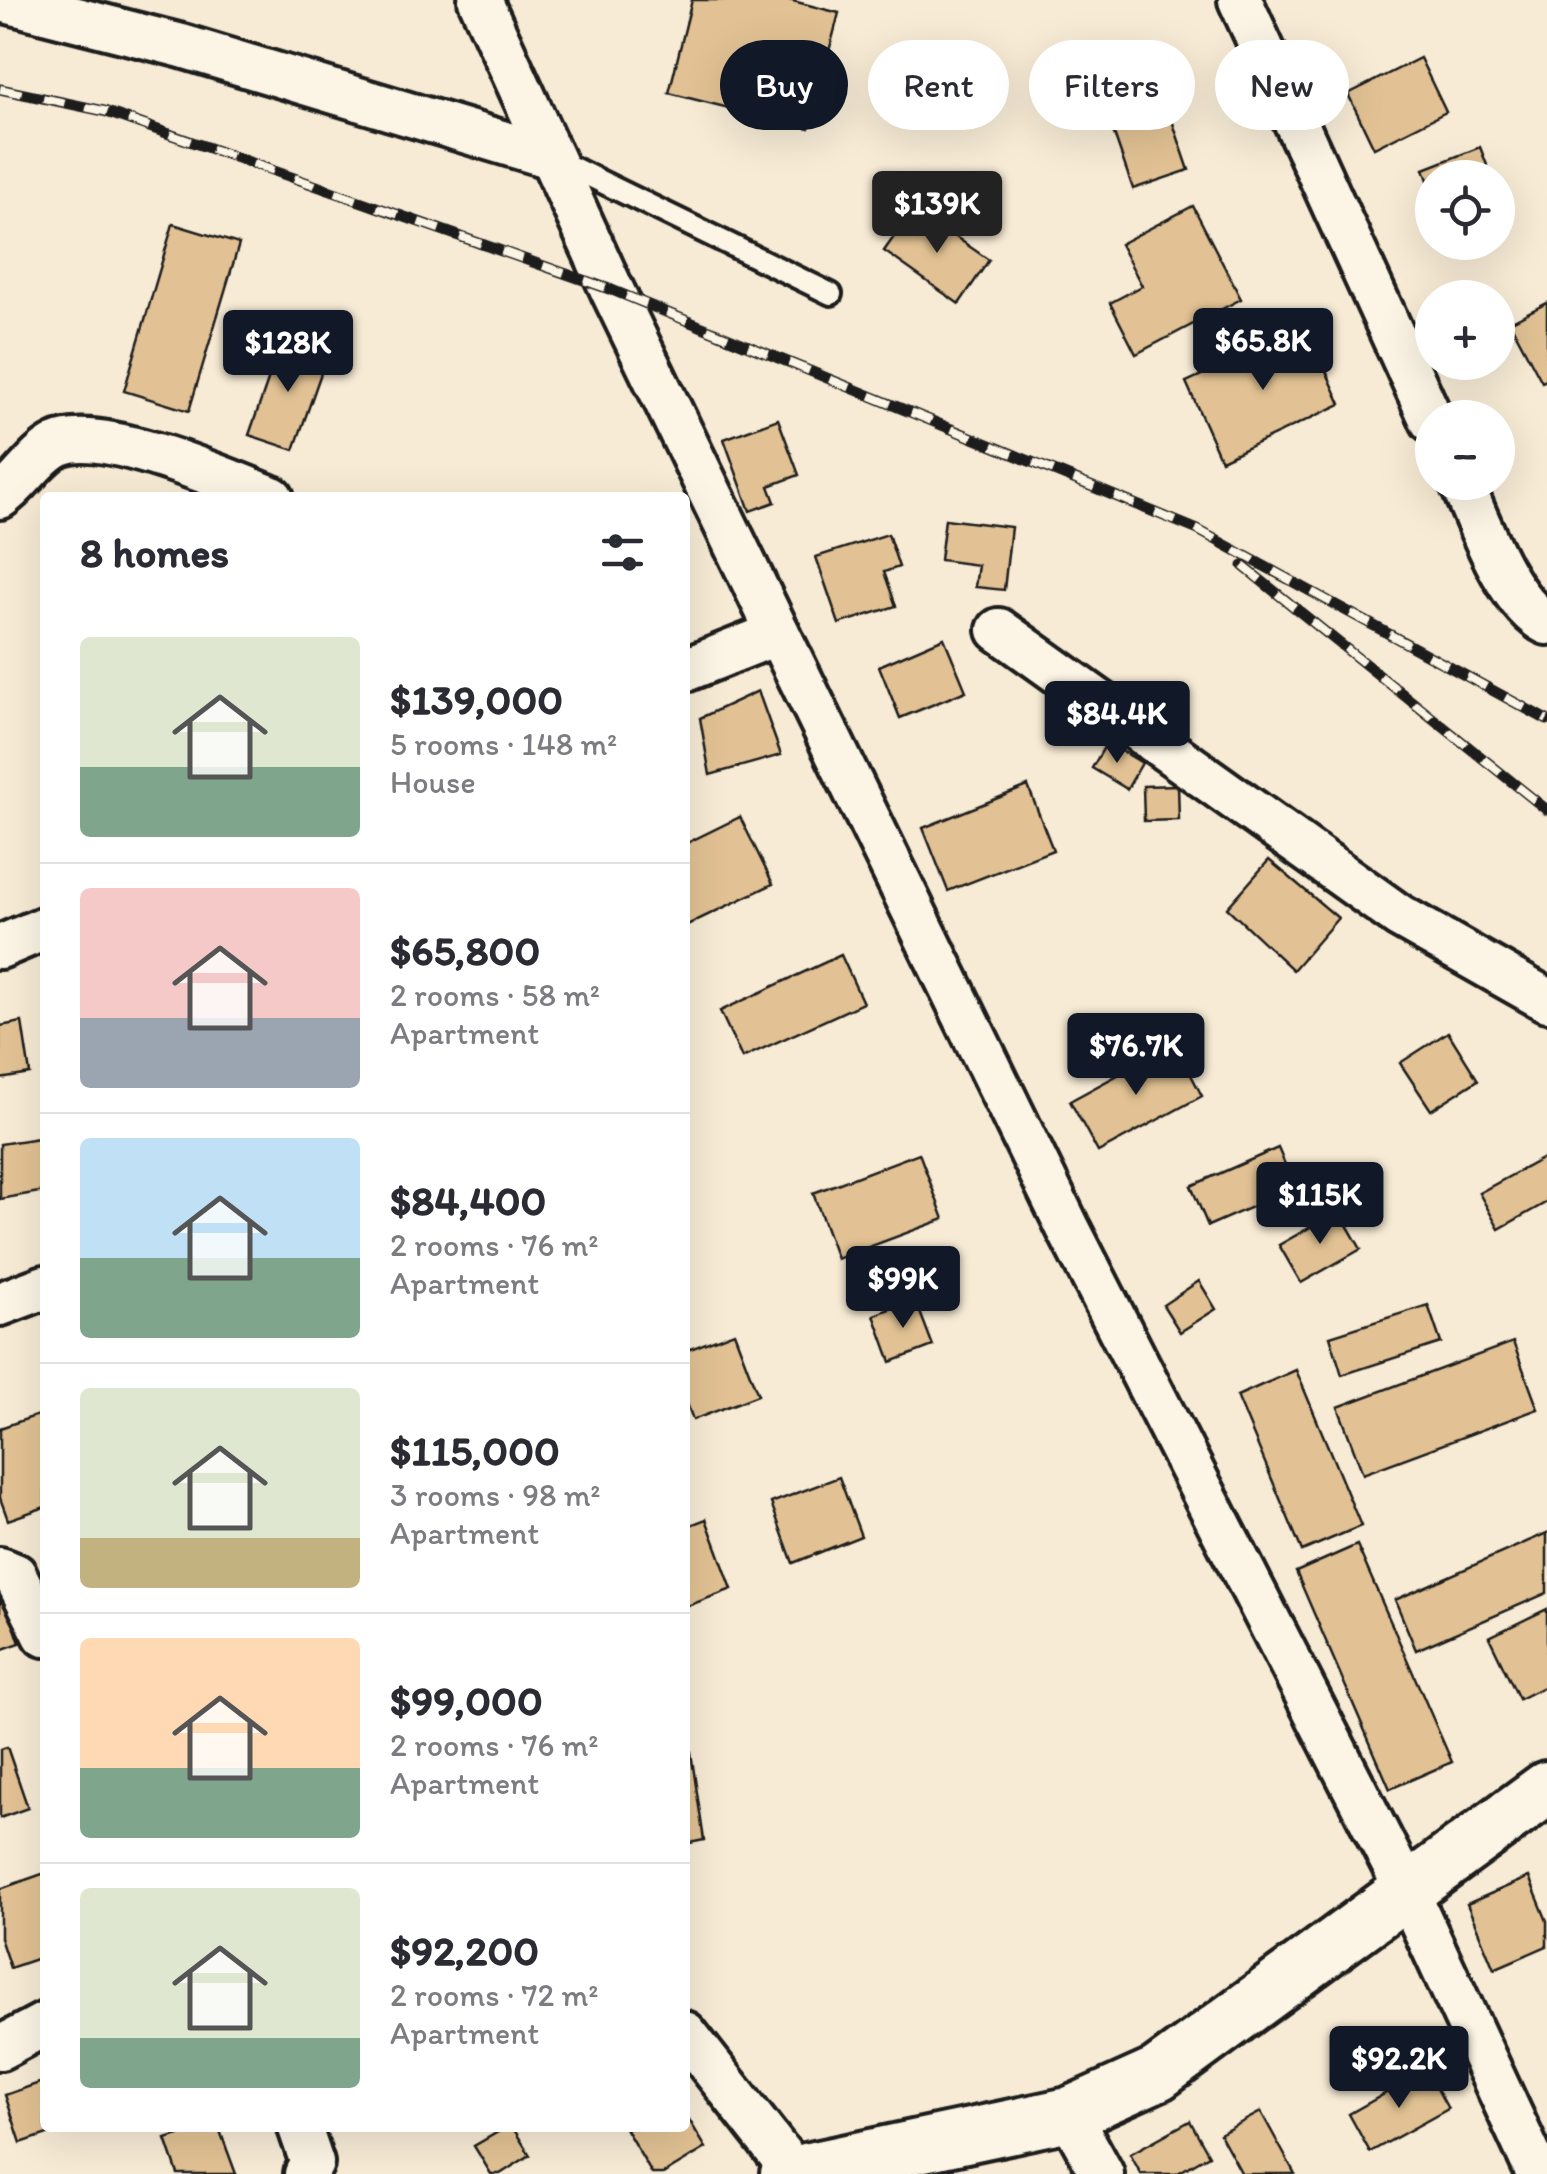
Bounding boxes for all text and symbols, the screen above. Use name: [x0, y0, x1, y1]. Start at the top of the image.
chip: Buy: [720, 40, 848, 130]
chip: Rent: [868, 40, 1009, 130]
chip: Filters: [1029, 40, 1195, 130]
chip: New: [1215, 40, 1349, 130]
map controls: [1415, 160, 1515, 500]
button: locate: [1415, 160, 1515, 260]
pin: $139K: [867, 171, 1007, 256]
text: $139K: [894, 184, 980, 222]
button: +: [1415, 280, 1515, 380]
pin: $65.8K: [1182, 308, 1344, 393]
pin: $128K: [218, 310, 358, 395]
text: $65.8K: [1215, 321, 1311, 359]
text: $128K: [245, 323, 331, 361]
button: −: [1415, 400, 1515, 500]
icon: filters: [595, 525, 650, 580]
text: 8 homes: [80, 527, 229, 578]
text: $139,000: [390, 674, 563, 725]
icon: home: [160, 677, 280, 797]
pin: $84.4K: [1036, 681, 1198, 766]
text: $84.4K: [1067, 694, 1167, 732]
text: 5 rooms · 148 m²: [390, 725, 617, 763]
text: House: [390, 763, 476, 801]
text: $65,800: [390, 925, 540, 976]
icon: home: [160, 928, 280, 1048]
text: 2 rooms · 58 m²: [390, 976, 600, 1014]
pin: $76.7K: [1055, 1013, 1217, 1098]
text: Apartment: [390, 1014, 539, 1052]
text: $76.7K: [1089, 1026, 1183, 1064]
pin: $115K: [1250, 1162, 1390, 1247]
text: $84,400: [390, 1175, 547, 1226]
text: $115K: [1278, 1175, 1362, 1213]
icon: home: [160, 1178, 280, 1298]
text: 2 rooms · 76 m²: [390, 1226, 599, 1264]
pin: $99K: [844, 1246, 962, 1331]
text: $99K: [868, 1259, 938, 1297]
text: Apartment: [390, 1264, 539, 1302]
text: $115,000: [390, 1425, 560, 1476]
icon: home: [160, 1428, 280, 1548]
text: 3 rooms · 98 m²: [390, 1476, 601, 1514]
text: Apartment: [390, 1514, 539, 1552]
text: $99,000: [390, 1675, 543, 1726]
icon: home: [160, 1678, 280, 1798]
text: 2 rooms · 76 m²: [390, 1726, 599, 1764]
text: Apartment: [390, 1764, 539, 1802]
text: $92,200: [390, 1925, 539, 1976]
icon: home: [160, 1928, 280, 2048]
text: 2 rooms · 72 m²: [390, 1976, 598, 2014]
text: Apartment: [390, 2014, 539, 2052]
pin: $92.2K: [1318, 2026, 1480, 2111]
text: $92.2K: [1352, 2039, 1446, 2077]

